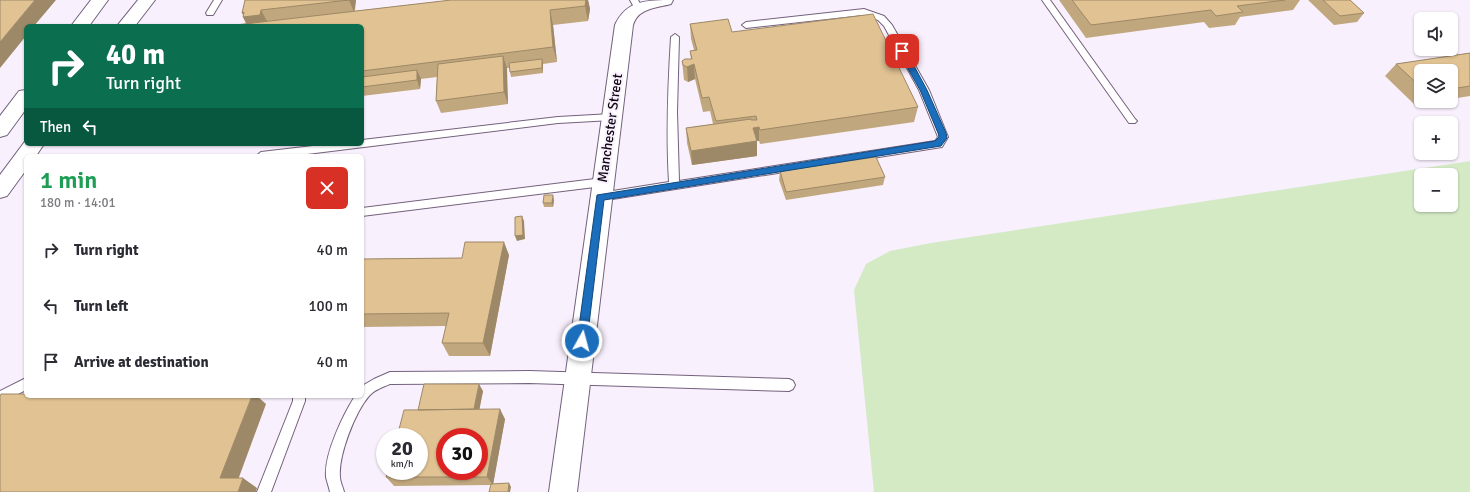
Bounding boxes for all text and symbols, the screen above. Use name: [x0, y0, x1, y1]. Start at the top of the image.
map controls: [1414, 12, 1458, 212]
button: sound: [1414, 12, 1458, 56]
pin: [885, 34, 919, 68]
text: 40 m: [106, 38, 165, 72]
icon: right: [40, 40, 92, 92]
icon: arrive: [891, 40, 913, 62]
button: layers: [1414, 64, 1458, 108]
text: Turn right: [106, 72, 181, 94]
street label: Manchester Street: [594, 72, 626, 184]
icon: left: [79, 116, 101, 138]
button: +: [1414, 116, 1458, 160]
text: Then: [40, 118, 71, 136]
text: 1 min: [40, 165, 97, 195]
button: close: [306, 167, 348, 209]
button: −: [1414, 168, 1458, 212]
text: 180 m · 14:01: [40, 195, 116, 211]
icon: right: [40, 239, 62, 261]
text: Turn right: [74, 241, 139, 259]
text: 40 m: [317, 241, 348, 259]
icon: left: [40, 295, 62, 317]
text: Turn left: [74, 297, 128, 315]
text: 100 m: [308, 297, 348, 315]
position arrow: [561, 320, 603, 362]
icon: arrive: [40, 351, 62, 373]
text: Arrive at destination: [74, 353, 209, 371]
text: 40 m: [317, 353, 348, 371]
speed limit sign: 30: [436, 428, 488, 480]
text: 20: [391, 436, 413, 461]
text: km/h: [391, 458, 413, 470]

